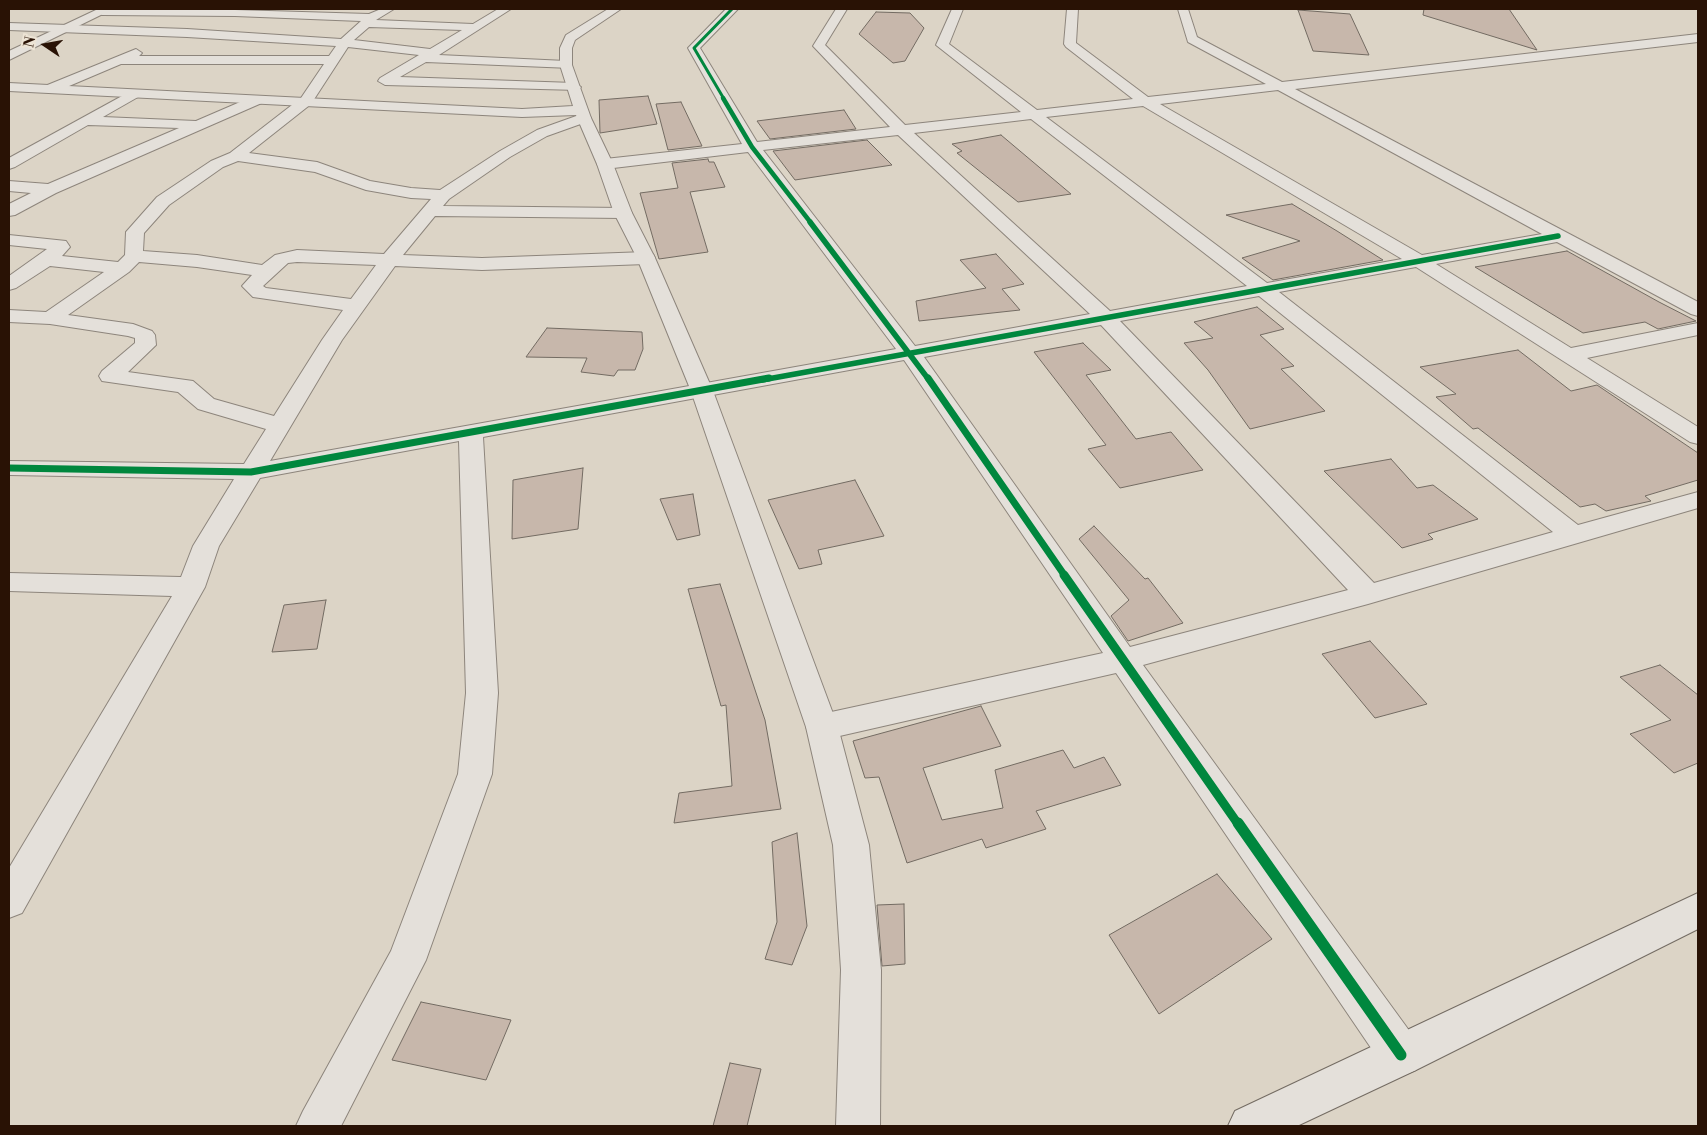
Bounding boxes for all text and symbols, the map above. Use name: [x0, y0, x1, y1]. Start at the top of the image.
north arrow: [20, 20, 70, 70]
text: N: [20, 35, 40, 49]

